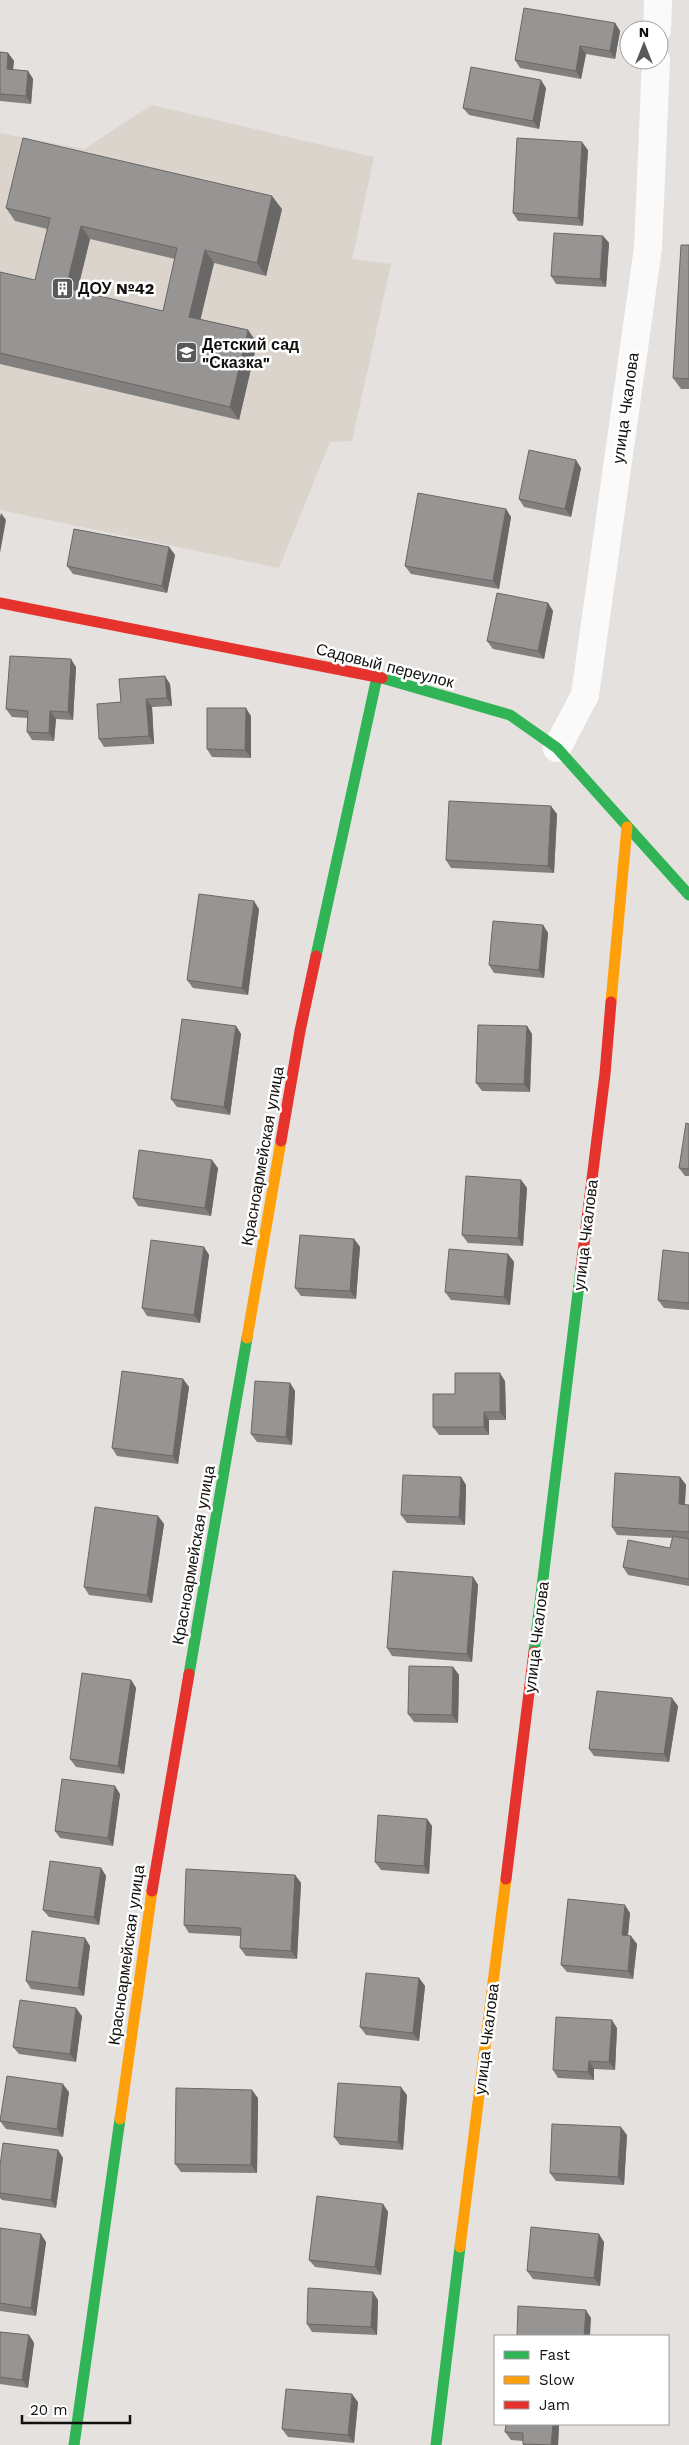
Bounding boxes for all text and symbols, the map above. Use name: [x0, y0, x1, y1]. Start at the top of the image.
north arrow: [619, 20, 669, 70]
text: N: [639, 24, 649, 40]
building icon: ДОУ №42: [50, 276, 74, 300]
place label: ДОУ №42: [78, 279, 154, 298]
place label: Детский сад "Сказка": [202, 335, 299, 372]
school or university icon: Детский сад "Сказка": [174, 341, 198, 365]
street label: улица Чкалова: [608, 351, 643, 465]
street label: Садовый переулок: [314, 639, 457, 692]
street label: Красноармейская улица: [237, 1065, 288, 1247]
street label: улица Чкалова: [569, 1178, 602, 1292]
street label: Красноармейская улица: [168, 1464, 219, 1646]
street label: улица Чкалова: [520, 1580, 553, 1694]
street label: Красноармейская улица: [104, 1864, 149, 2046]
street label: улица Чкалова: [470, 1982, 503, 2096]
legend: [494, 2335, 669, 2425]
text: Fast: [539, 2346, 571, 2364]
text: Slow: [539, 2371, 575, 2389]
scale bar: [22, 2392, 130, 2424]
text: Jam: [539, 2396, 570, 2414]
text: 20 m: [30, 2401, 68, 2419]

